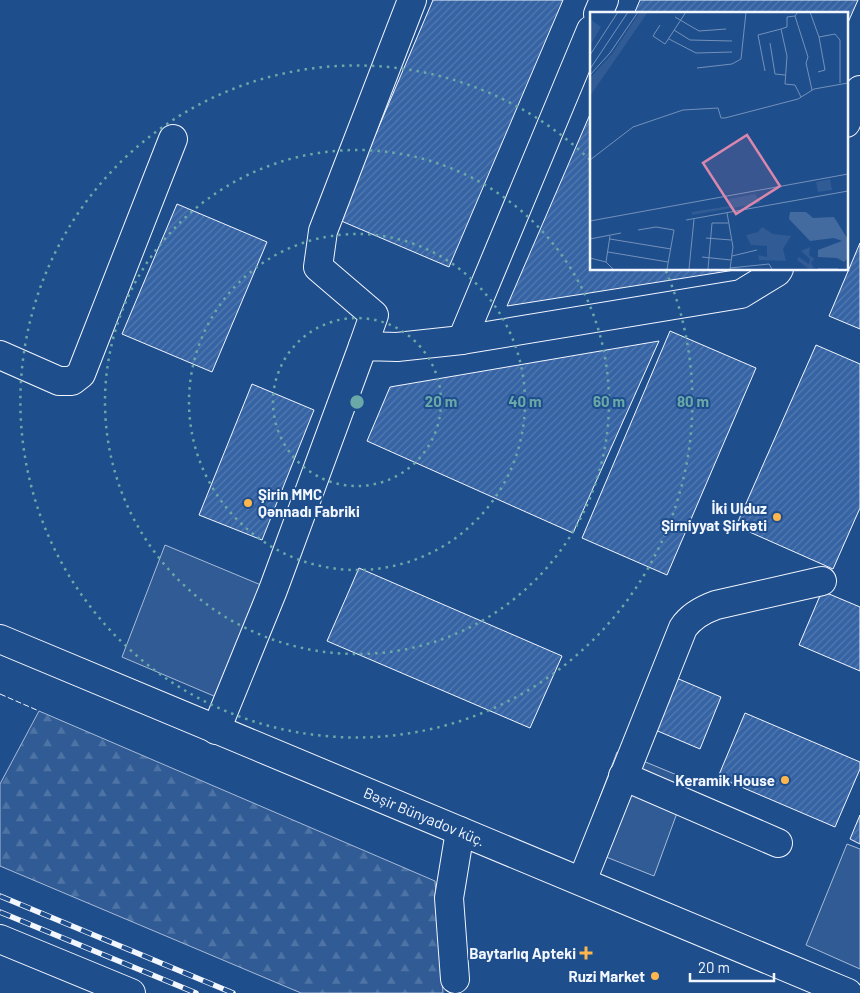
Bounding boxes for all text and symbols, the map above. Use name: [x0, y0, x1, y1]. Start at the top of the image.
inset map: [590, 12, 848, 270]
text: 20 m: [425, 392, 457, 410]
text: 40 m: [508, 392, 542, 410]
text: 60 m: [593, 392, 625, 410]
text: 80 m: [677, 392, 709, 410]
centre of rings: [348, 393, 366, 411]
place label: Şirin MMC Qənnadı Fabriki: [258, 485, 360, 520]
marker: Şirin MMC Qənnadı Fabriki: [242, 497, 254, 509]
place label: İki Ulduz Şirniyyat Şirkəti: [661, 499, 767, 534]
marker: İki Ulduz Şirniyyat Şirkəti: [771, 511, 783, 523]
place label: Keramik House: [675, 771, 775, 789]
marker: Keramik House: [779, 774, 791, 786]
street label: Bəşir Bünyadov küç.: [361, 783, 488, 850]
place label: Baytarlıq Apteki: [469, 944, 576, 962]
marker: Baytarlıq Apteki: [580, 947, 592, 959]
scale bar: [690, 950, 774, 982]
text: 20 m: [698, 958, 730, 976]
place label: Ruzi Market: [568, 967, 645, 985]
marker: Ruzi Market: [649, 970, 661, 982]

